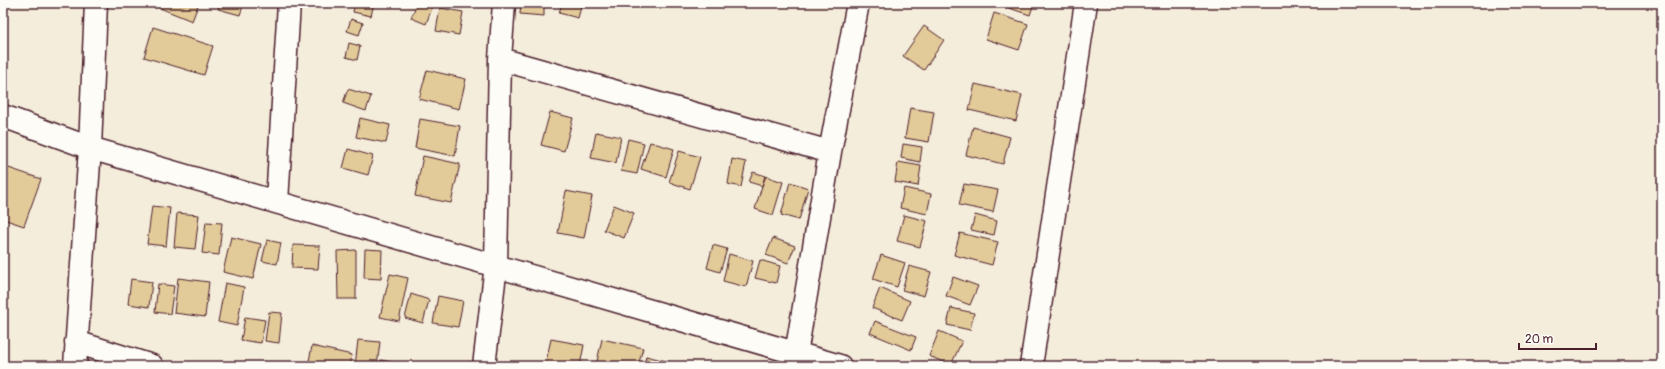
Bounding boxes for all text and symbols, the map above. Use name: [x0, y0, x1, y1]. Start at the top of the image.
scale bar: [1519, 325, 1596, 351]
text: 20 m: [1525, 332, 1554, 347]

